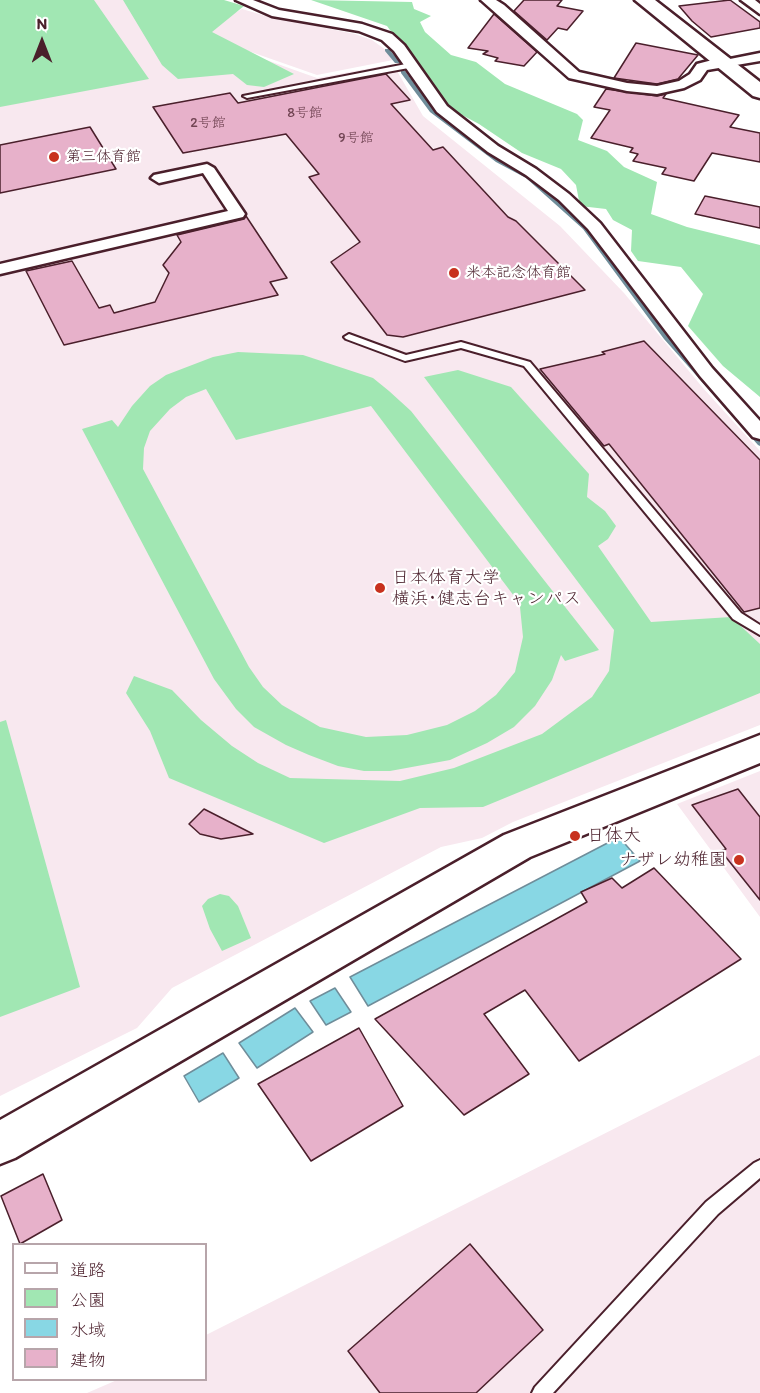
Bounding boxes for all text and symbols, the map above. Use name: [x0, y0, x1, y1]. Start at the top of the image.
north arrow: [12, 12, 72, 72]
text: N: [37, 14, 47, 33]
house number: 8号館: [287, 105, 323, 121]
house number: 2号館: [190, 115, 226, 131]
house number: 9号館: [338, 130, 374, 146]
place label: 第三体育館: [66, 148, 141, 166]
marker: 第三体育館: [47, 150, 61, 164]
place label: 米本記念体育館: [466, 264, 571, 282]
marker: 米本記念体育館: [447, 266, 461, 280]
place label: 日本体育大学 横浜･健志台キャンパス: [392, 567, 581, 610]
marker: 日本体育大学 横浜･健志台キャンパス: [373, 581, 387, 595]
place label: 日体大: [587, 825, 641, 847]
marker: 日体大: [568, 829, 582, 843]
place label: ナザレ幼稚園: [619, 849, 727, 871]
marker: ナザレ幼稚園: [732, 853, 746, 867]
legend: [12, 1243, 207, 1381]
text: 道路: [70, 1259, 106, 1281]
text: 公園: [70, 1289, 106, 1311]
text: 水域: [70, 1319, 106, 1341]
text: 建物: [70, 1349, 106, 1371]

